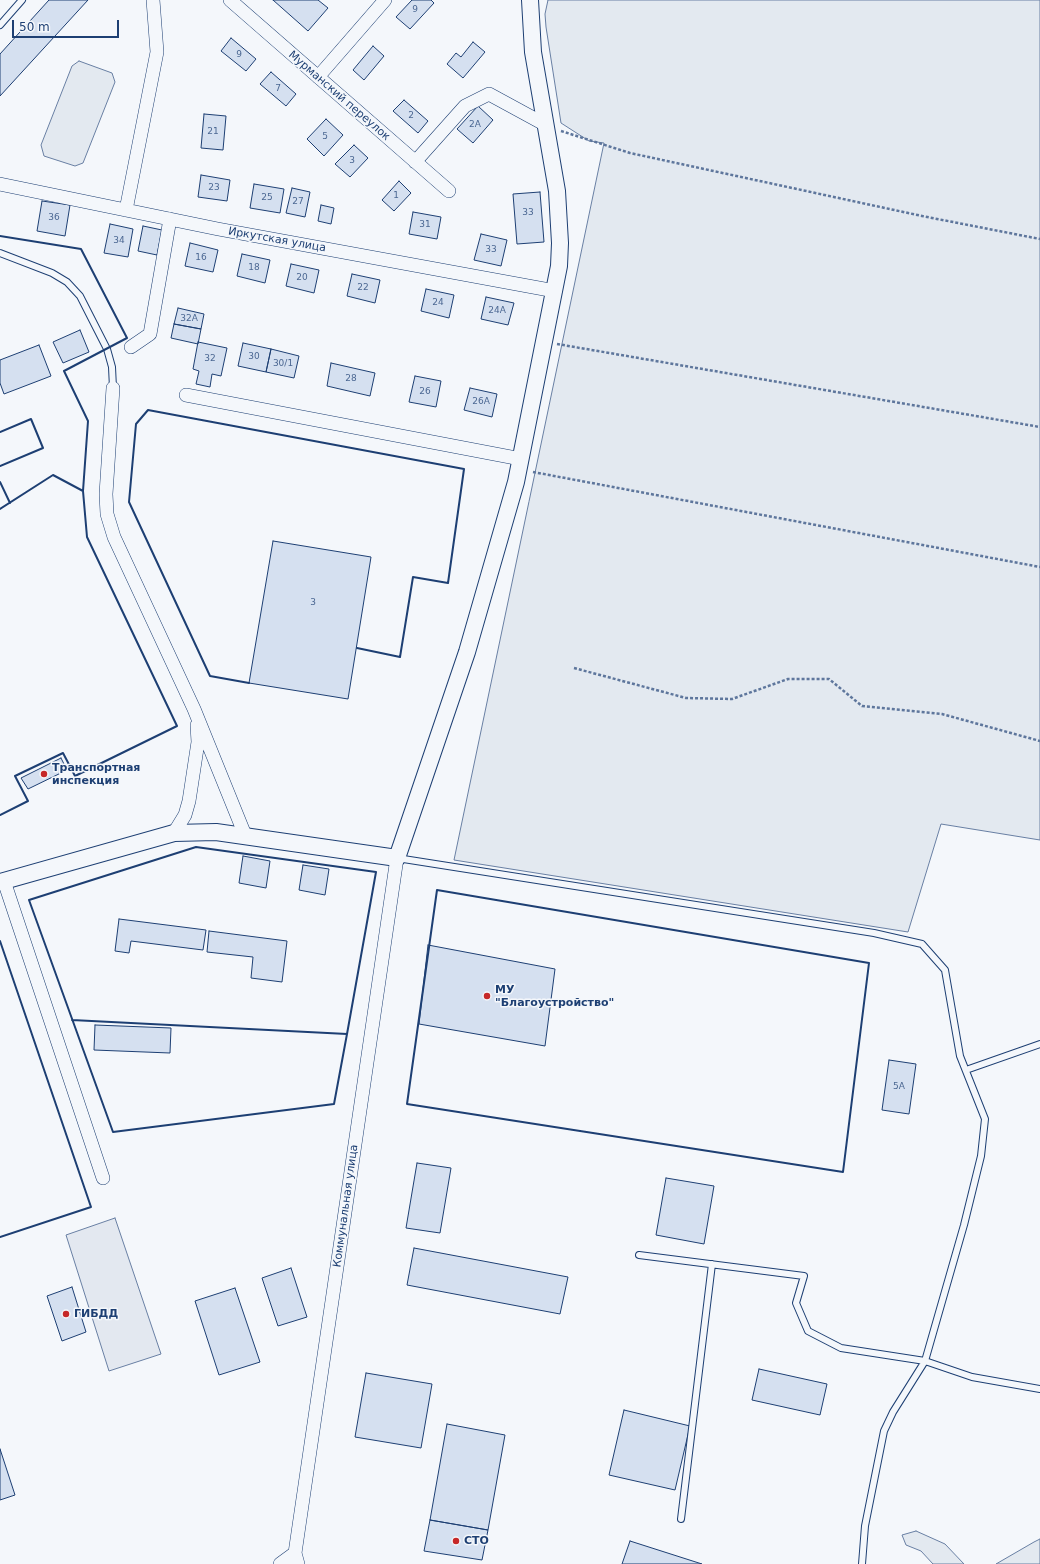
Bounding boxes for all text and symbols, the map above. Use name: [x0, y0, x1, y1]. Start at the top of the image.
house number: 9: [412, 5, 418, 15]
scale bar: [14, 12, 121, 38]
text: 50 m: [19, 20, 50, 34]
street label: Мурманский переулок: [285, 48, 393, 144]
house number: 9: [236, 50, 242, 60]
house number: 7: [275, 84, 281, 94]
house number: 2: [408, 111, 414, 121]
house number: 2А: [469, 120, 481, 130]
house number: 21: [207, 127, 219, 137]
house number: 5: [322, 132, 328, 142]
house number: 3: [349, 156, 355, 166]
house number: 23: [208, 183, 220, 193]
house number: 1: [393, 191, 399, 201]
house number: 25: [261, 193, 273, 203]
house number: 27: [292, 197, 304, 207]
house number: 33: [522, 208, 534, 218]
house number: 36: [48, 213, 60, 223]
house number: 31: [419, 220, 431, 230]
street label: Иркутская улица: [227, 225, 327, 255]
house number: 34: [113, 236, 125, 246]
house number: 33: [485, 245, 497, 255]
house number: 16: [195, 253, 207, 263]
house number: 18: [248, 263, 260, 273]
house number: 20: [296, 273, 308, 283]
house number: 22: [357, 283, 369, 293]
house number: 24: [432, 298, 444, 308]
house number: 24А: [488, 306, 506, 316]
house number: 32А: [180, 314, 198, 324]
house number: 30: [248, 352, 260, 362]
house number: 32: [204, 354, 216, 364]
house number: 30/1: [273, 359, 293, 369]
house number: 28: [345, 374, 357, 384]
house number: 26: [419, 387, 431, 397]
house number: 26А: [472, 397, 490, 407]
house number: 3: [310, 598, 316, 608]
place label: Транспортная инспекция: [52, 761, 140, 787]
marker: Транспортная инспекция: [39, 769, 49, 779]
place label: МУ "Благоустройство": [495, 983, 614, 1009]
marker: МУ "Благоустройство": [482, 991, 492, 1001]
house number: 5А: [893, 1082, 905, 1092]
street label: Коммунальная улица: [331, 1144, 361, 1268]
place label: ГИБДД: [74, 1307, 118, 1321]
marker: ГИБДД: [61, 1309, 71, 1319]
place label: СТО: [464, 1534, 489, 1548]
marker: СТО: [451, 1536, 461, 1546]

